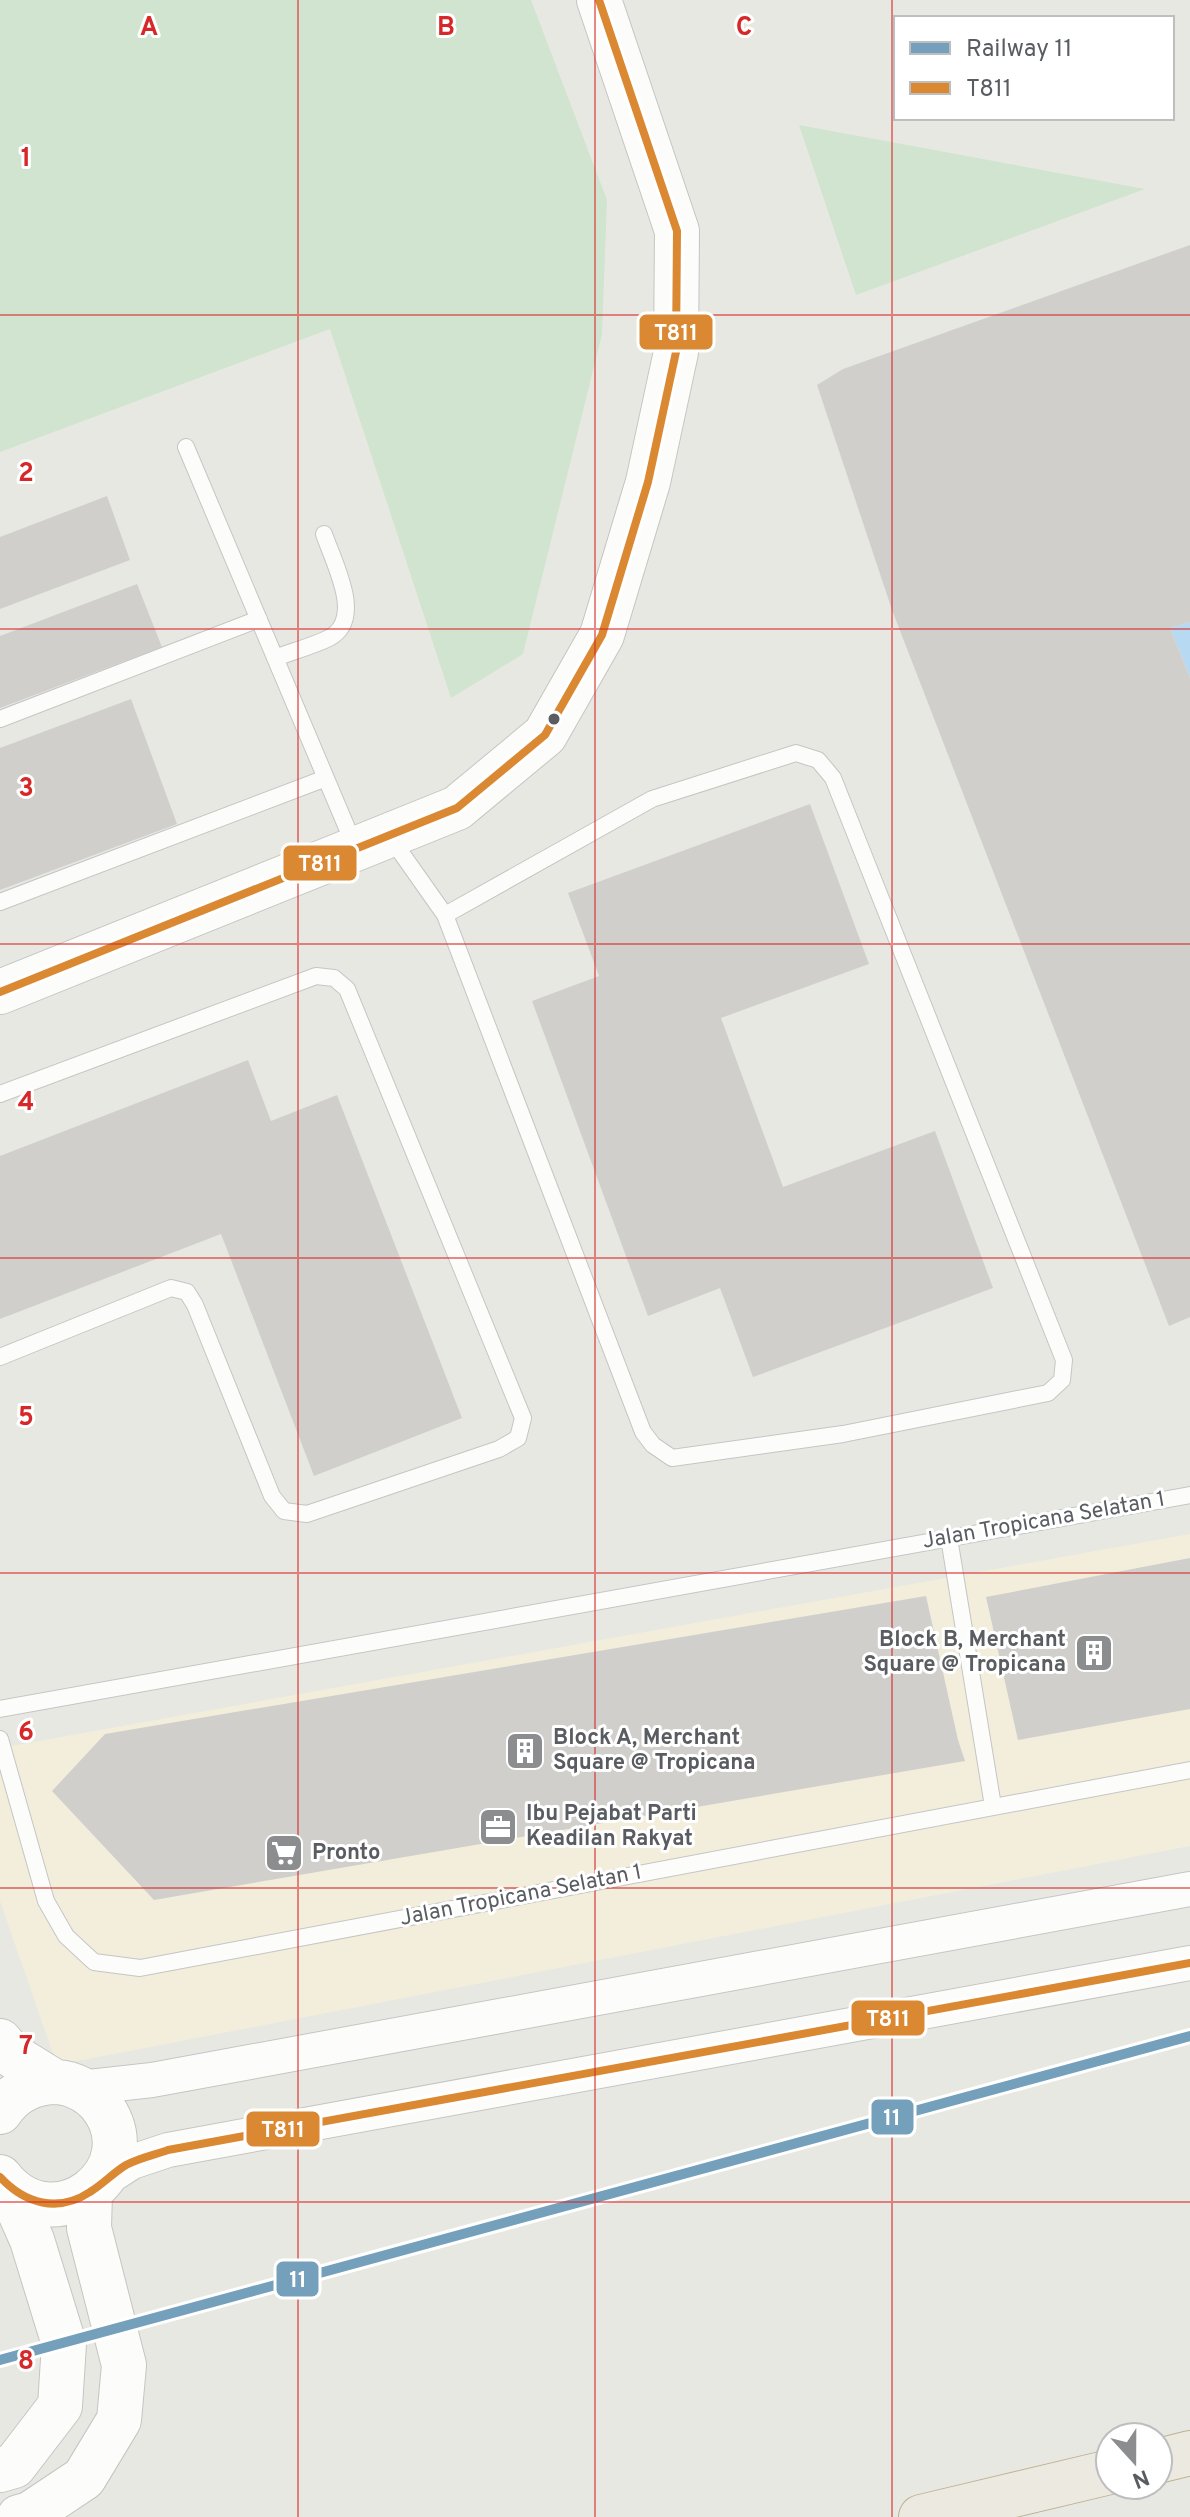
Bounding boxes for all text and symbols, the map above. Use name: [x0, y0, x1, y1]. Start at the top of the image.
text: A: [140, 12, 158, 45]
text: B: [437, 12, 455, 45]
text: C: [736, 12, 752, 45]
legend: [894, 16, 1174, 120]
text: Railway 11: [966, 35, 1072, 65]
text: T811: [966, 75, 1012, 105]
text: 1: [21, 143, 31, 176]
line badge: T811: [638, 313, 714, 351]
text: T811: [654, 321, 698, 348]
text: 2: [18, 458, 34, 491]
unlabelled marker: [546, 711, 562, 727]
text: 3: [18, 773, 34, 806]
line badge: T811: [282, 844, 358, 882]
text: T811: [298, 852, 342, 879]
text: 4: [18, 1087, 34, 1120]
text: 5: [18, 1402, 34, 1435]
street label: Jalan Tropicana Selatan 1: [920, 1486, 1168, 1556]
place label: Block B, Merchant Square @ Tropicana: [863, 1627, 1066, 1679]
building icon: Block B, Merchant Square @ Tropicana: [1073, 1632, 1115, 1674]
text: 6: [18, 1717, 34, 1750]
place label: Block A, Merchant Square @ Tropicana: [553, 1725, 756, 1777]
building icon: Block A, Merchant Square @ Tropicana: [504, 1730, 546, 1772]
place label: Ibu Pejabat Parti Keadilan Rakyat: [526, 1801, 697, 1853]
office icon: Ibu Pejabat Parti Keadilan Rakyat: [477, 1806, 519, 1848]
supermarket icon: Pronto: [263, 1832, 305, 1874]
place label: Pronto: [312, 1840, 381, 1867]
street label: Jalan Tropicana Selatan 1: [398, 1859, 644, 1933]
line badge: T811: [850, 1999, 926, 2037]
text: T811: [866, 2007, 910, 2034]
text: 7: [19, 2031, 33, 2064]
line badge: 11: [870, 2098, 915, 2136]
text: 11: [883, 2106, 901, 2133]
line badge: T811: [245, 2110, 321, 2148]
text: T811: [261, 2118, 305, 2145]
line badge: 11: [275, 2260, 320, 2298]
text: 11: [289, 2268, 307, 2295]
text: 8: [18, 2346, 34, 2379]
north arrow: [1094, 2421, 1174, 2501]
text: N: [1128, 2462, 1152, 2493]

